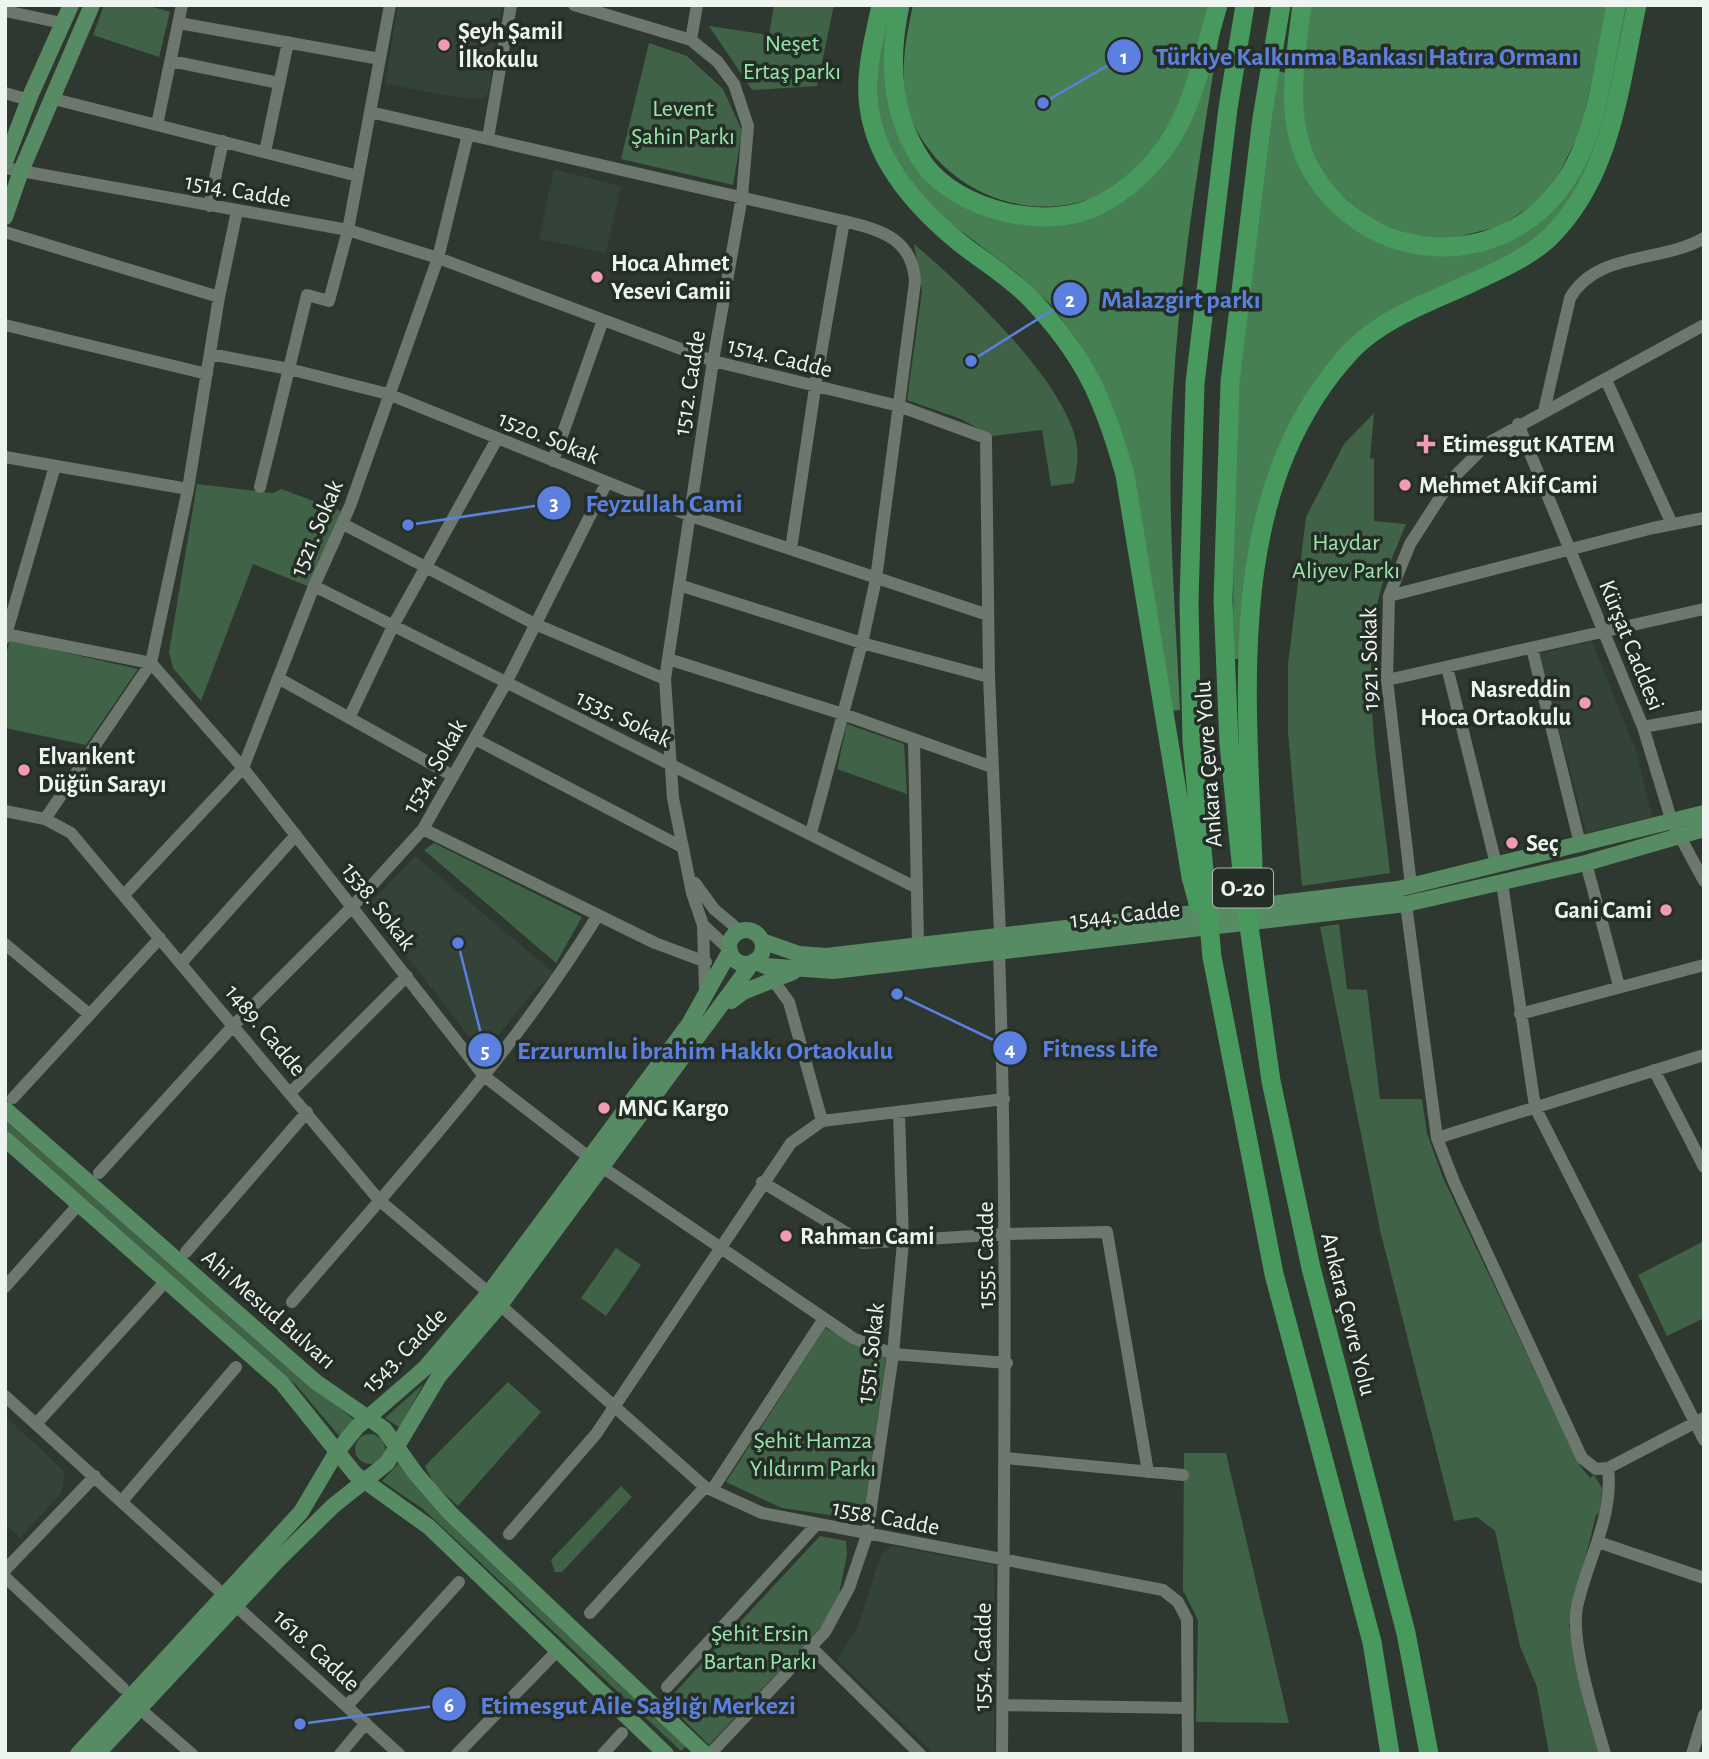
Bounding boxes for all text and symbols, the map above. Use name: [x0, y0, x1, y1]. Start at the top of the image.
place label: Şeyh Şamil İlkokulu: [458, 20, 563, 72]
park label: Neşet Ertaş parkı: [743, 32, 841, 84]
callout: Türkiye Kalkınma Bankası Hatıra Ormanı: [1107, 33, 1593, 80]
marker: Şeyh Şamil İlkokulu: [436, 37, 452, 53]
text: Türkiye Kalkınma Bankası Hatıra Ormanı: [1156, 44, 1579, 70]
text: 1: [1120, 47, 1128, 68]
park label: Levent Şahin Parkı: [631, 97, 735, 149]
street label: 1514. Cadde: [183, 170, 293, 212]
place label: Hoca Ahmet Yesevi Camii: [611, 252, 731, 304]
marker: Hoca Ahmet Yesevi Camii: [589, 269, 605, 285]
callout: Malazgirt parkı: [1052, 276, 1275, 323]
text: Malazgirt parkı: [1101, 287, 1261, 313]
text: 2: [1065, 290, 1075, 311]
street label: 1512. Cadde: [670, 329, 710, 438]
street label: 1514. Cadde: [725, 333, 835, 383]
street label: 1520. Sokak: [495, 407, 603, 469]
place label: Etimesgut KATEM: [1442, 433, 1615, 457]
marker: Etimesgut KATEM: [1416, 434, 1436, 454]
place label: Mehmet Akif Cami: [1419, 474, 1598, 498]
street label: 1521. Sokak: [286, 477, 348, 580]
marker: Mehmet Akif Cami: [1397, 477, 1413, 493]
callout: Feyzullah Cami: [536, 479, 757, 526]
text: Feyzullah Cami: [585, 491, 743, 517]
text: 3: [549, 493, 559, 514]
park label: Haydar Aliyev Parkı: [1292, 531, 1400, 583]
street label: Kürşat Caddesi: [1594, 577, 1668, 714]
street label: 1921. Sokak: [1357, 607, 1383, 711]
place label: Nasreddin Hoca Ortaokulu: [1420, 678, 1571, 730]
street label: Ankara Çevre Yolu: [1191, 680, 1227, 848]
street label: 1535. Sokak: [572, 686, 675, 752]
marker: Nasreddin Hoca Ortaokulu: [1577, 695, 1593, 711]
street label: 1534. Sokak: [398, 715, 471, 818]
place label: Elvankent Düğün Sarayı: [38, 745, 166, 797]
marker: Elvankent Düğün Sarayı: [16, 762, 32, 778]
place label: Seç: [1526, 832, 1558, 856]
marker: Seç: [1504, 835, 1520, 851]
street label: 1538. Sokak: [337, 858, 420, 955]
road number: O-20: [1213, 868, 1273, 908]
street label: 1544. Cadde: [1069, 897, 1181, 933]
place label: Gani Cami: [1554, 899, 1652, 923]
marker: Gani Cami: [1658, 902, 1674, 918]
street label: 1489. Cadde: [220, 980, 310, 1081]
callout: Fitness Life: [993, 1025, 1172, 1072]
callout: Erzurumlu İbrahim Hakkı Ortaokulu: [467, 1027, 907, 1074]
text: Fitness Life: [1042, 1036, 1158, 1062]
text: Erzurumlu İbrahim Hakkı Ortaokulu: [517, 1037, 893, 1064]
text: 4: [1005, 1039, 1015, 1060]
text: 5: [480, 1041, 490, 1062]
place label: MNG Kargo: [618, 1097, 729, 1121]
marker: MNG Kargo: [596, 1100, 612, 1116]
street label: 1555. Cadde: [974, 1201, 998, 1309]
place label: Rahman Cami: [800, 1225, 935, 1249]
marker: Rahman Cami: [778, 1228, 794, 1244]
street label: Ankara Çevre Yolu: [1316, 1230, 1380, 1398]
street label: Ahi Mesud Bulvarı: [197, 1245, 340, 1374]
street label: 1551. Sokak: [853, 1301, 889, 1405]
street label: 1543. Cadde: [358, 1304, 452, 1398]
park label: Şehit Hamza Yıldırım Parkı: [750, 1429, 876, 1481]
street label: 1558. Cadde: [830, 1496, 941, 1540]
street label: 1554. Cadde: [970, 1602, 996, 1712]
street label: 1618. Cadde: [269, 1605, 364, 1696]
park label: Şehit Ersin Bartan Parkı: [703, 1622, 817, 1674]
callout: Etimesgut Aile Sağlığı Merkezi: [431, 1681, 810, 1728]
text: Etimesgut Aile Sağlığı Merkezi: [480, 1693, 796, 1719]
text: 6: [444, 1695, 454, 1716]

